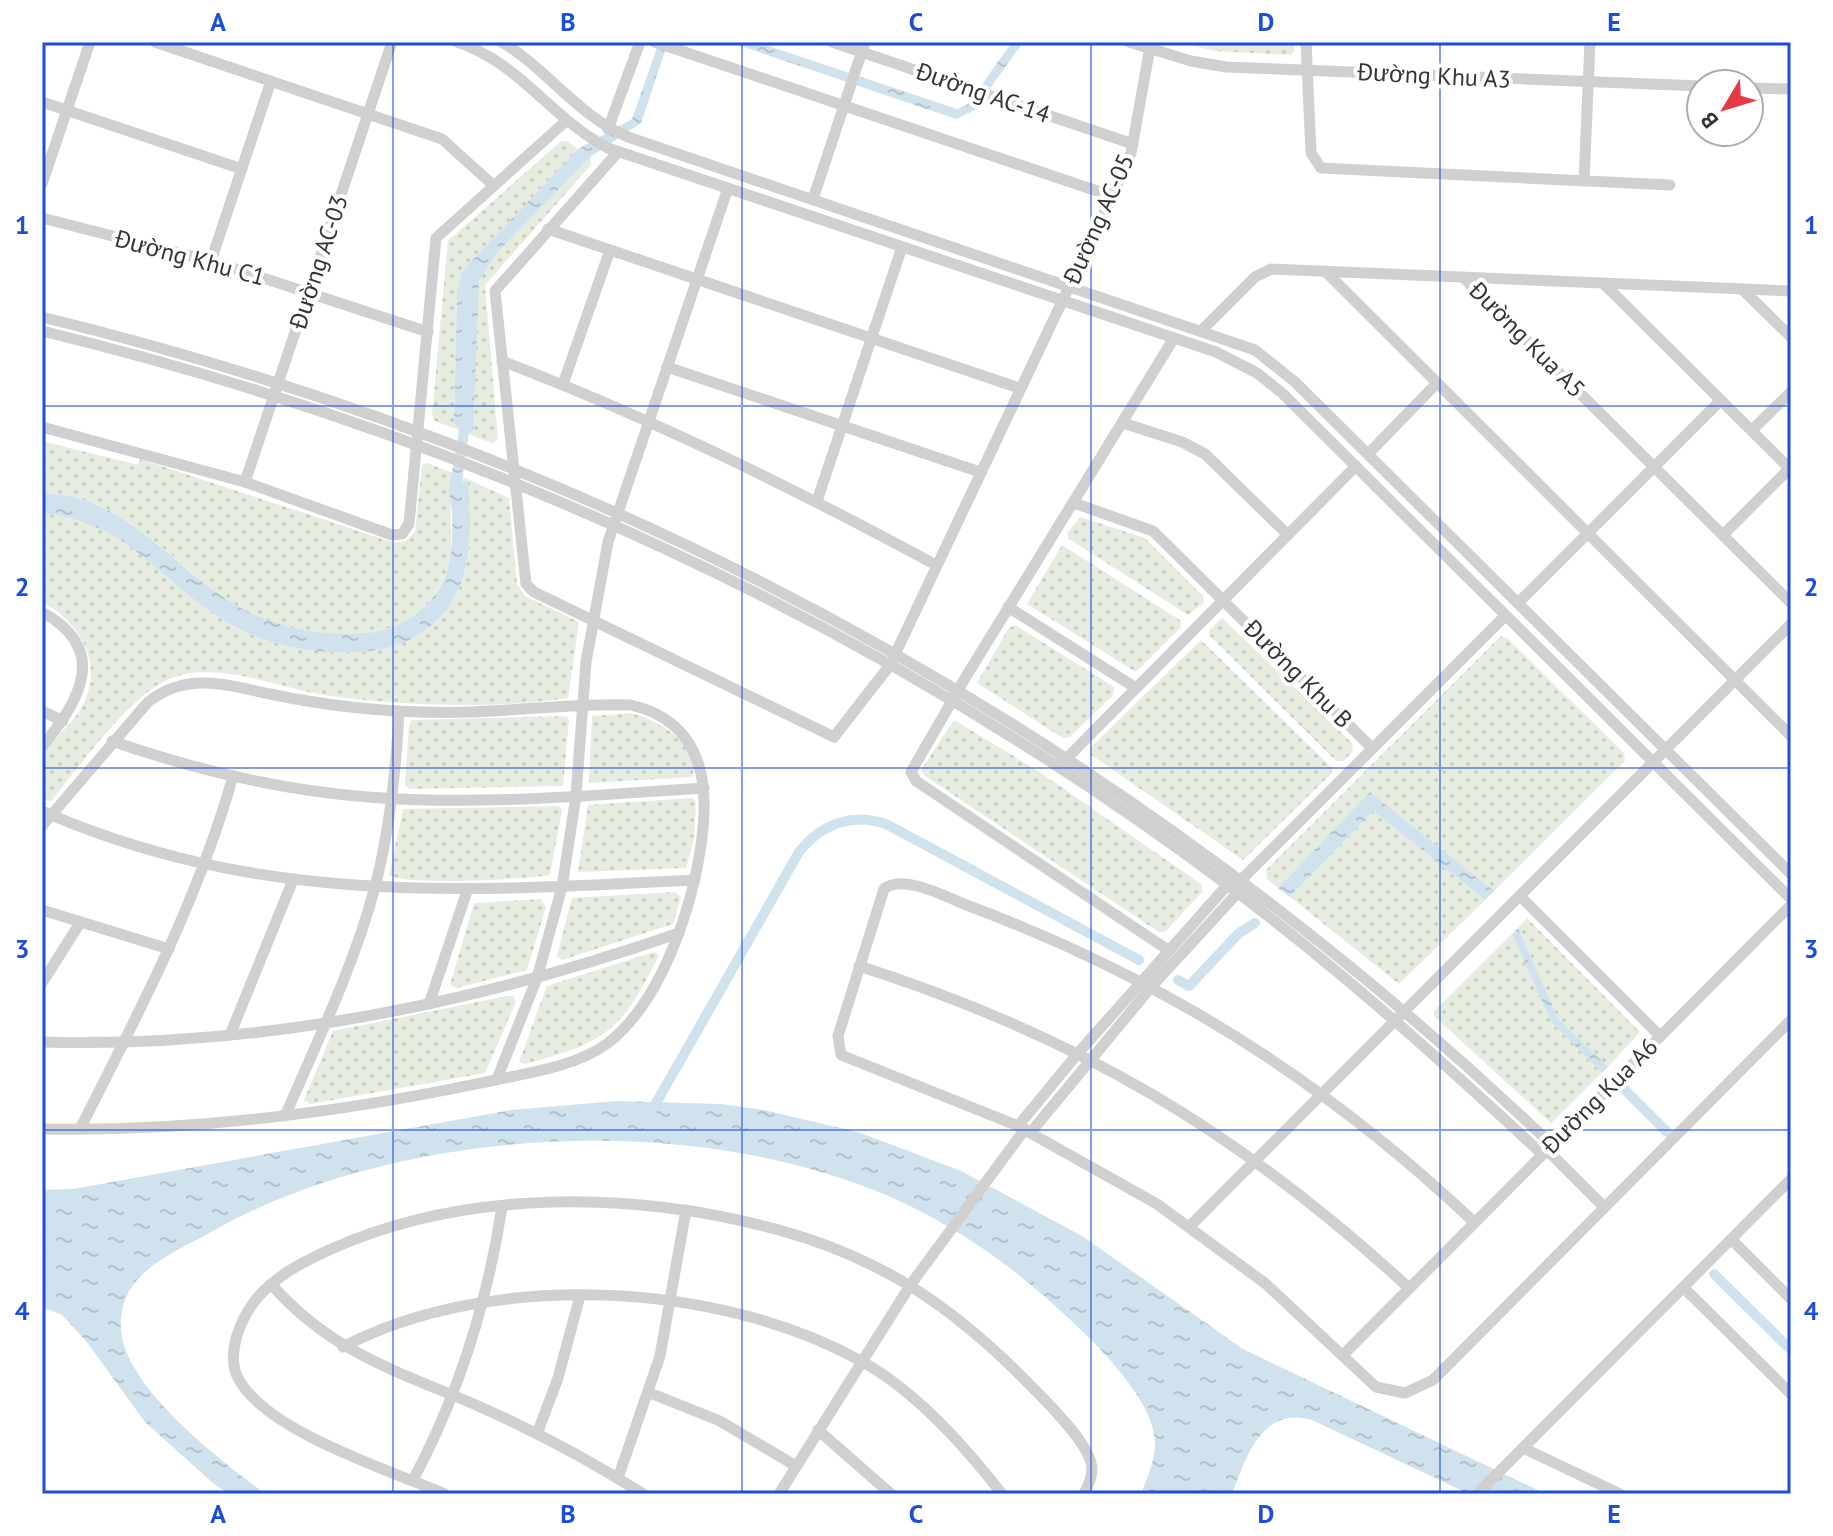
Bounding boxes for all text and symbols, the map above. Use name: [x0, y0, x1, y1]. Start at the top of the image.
text: A: [210, 5, 226, 38]
text: B: [560, 5, 576, 38]
text: C: [909, 5, 923, 38]
text: D: [1258, 5, 1274, 38]
text: E: [1607, 5, 1621, 38]
street label: Đường AC-14: [911, 55, 1054, 130]
street label: Đường Khu A3: [1356, 56, 1511, 95]
north arrow: [1685, 68, 1765, 148]
text: B: [1694, 107, 1724, 134]
street label: Đường AC-05: [1056, 149, 1141, 290]
street label: Đường AC-03: [282, 191, 355, 334]
text: 1: [15, 208, 29, 241]
text: 1: [1804, 208, 1818, 241]
street label: Đường Khu C1: [111, 222, 268, 292]
street label: Đường Kua A5: [1462, 274, 1592, 404]
text: 2: [15, 570, 29, 603]
text: 2: [1804, 570, 1818, 603]
street label: Đường Khu B: [1237, 612, 1359, 735]
text: 3: [15, 932, 29, 965]
text: 3: [1804, 932, 1818, 965]
street label: Đường Kua A6: [1534, 1031, 1664, 1161]
text: 4: [15, 1294, 30, 1327]
text: 4: [1804, 1294, 1819, 1327]
text: A: [210, 1497, 226, 1530]
text: B: [560, 1497, 576, 1530]
text: C: [909, 1497, 923, 1530]
text: D: [1258, 1497, 1274, 1530]
text: E: [1607, 1497, 1621, 1530]

